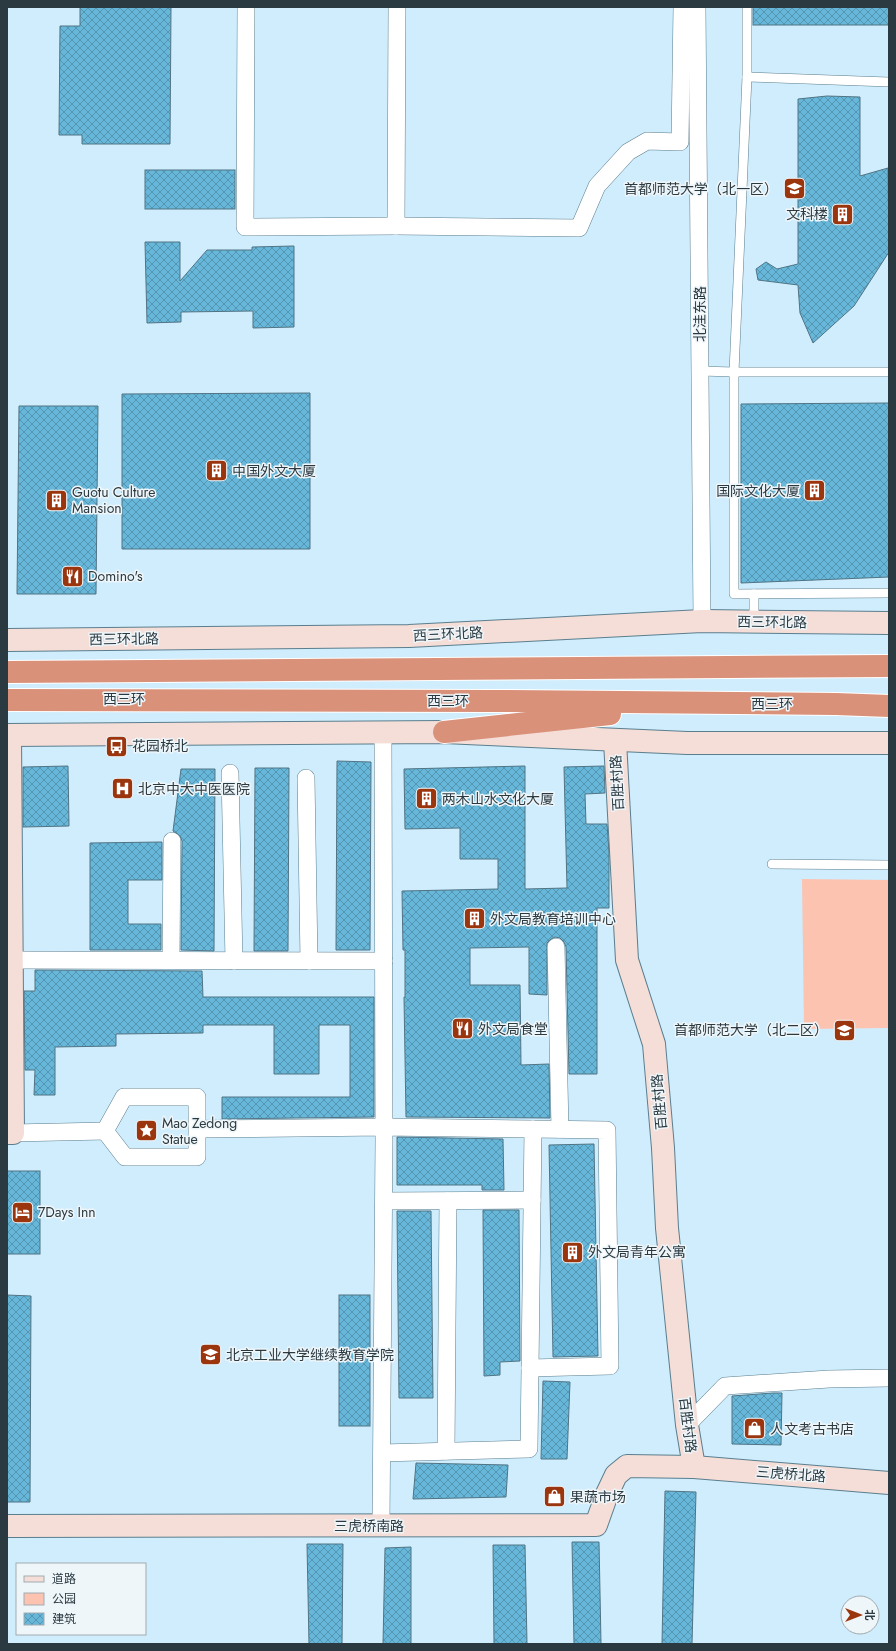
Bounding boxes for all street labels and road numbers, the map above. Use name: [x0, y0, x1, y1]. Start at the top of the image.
street label: 北洼东路: [690, 286, 710, 342]
street label: 西三环北路: [737, 611, 807, 633]
street label: 西三环北路: [413, 622, 483, 646]
street label: 西三环北路: [89, 628, 159, 650]
street label: 西三环: [103, 689, 145, 709]
street label: 西三环: [427, 691, 469, 711]
street label: 西三环: [751, 694, 793, 714]
street label: 百胜村路: [606, 755, 628, 811]
street label: 百胜村路: [647, 1073, 671, 1131]
street label: 百胜村路: [675, 1396, 701, 1454]
street label: 三虎桥北路: [755, 1462, 827, 1486]
street label: 三虎桥南路: [334, 1516, 404, 1536]

